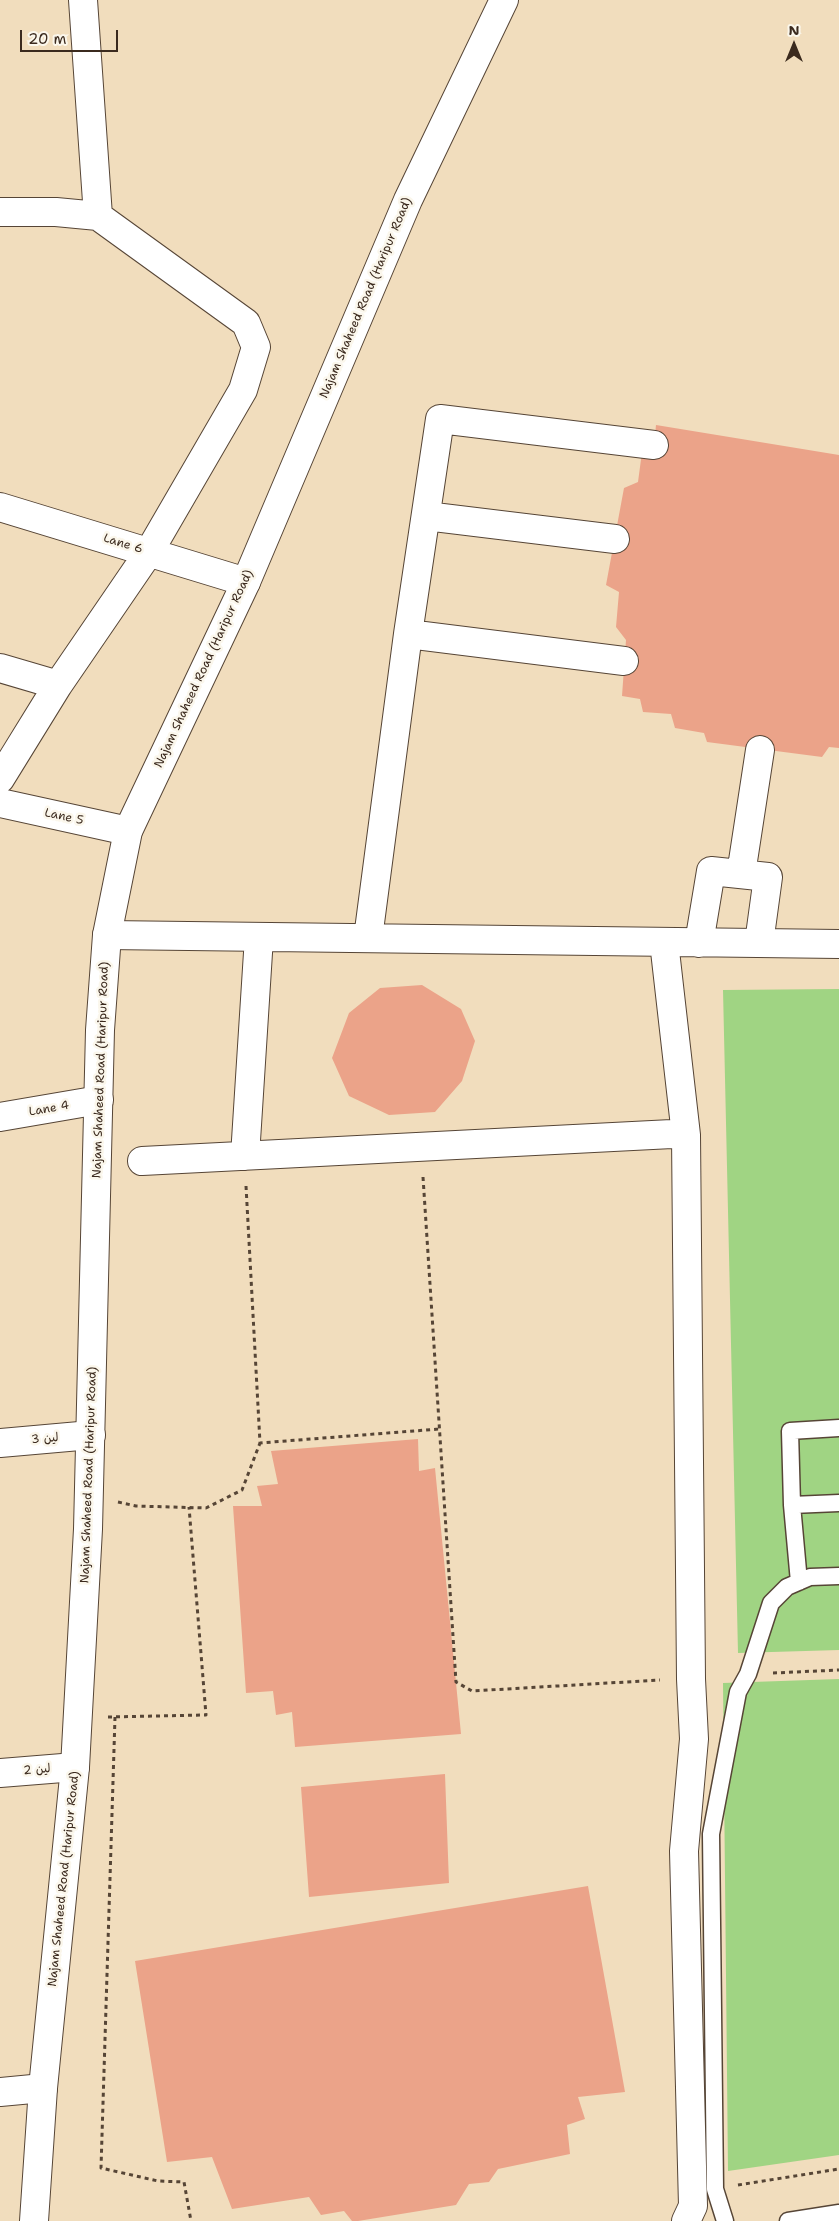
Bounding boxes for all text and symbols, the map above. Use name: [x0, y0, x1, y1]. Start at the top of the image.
scale bar: [22, 20, 120, 52]
north arrow: [769, 20, 819, 70]
text: N: [788, 21, 800, 39]
text: 20 m: [28, 29, 67, 49]
street label: Najam Shaheed Road (Haripur Road): [317, 195, 415, 401]
street label: Lane 6: [102, 531, 144, 557]
street label: Najam Shaheed Road (Haripur Road): [152, 568, 256, 770]
street label: Lane 5: [43, 806, 85, 828]
street label: Najam Shaheed Road (Haripur Road): [90, 961, 112, 1179]
street label: Lane 4: [28, 1098, 70, 1120]
street label: Najam Shaheed Road (Haripur Road): [78, 1366, 100, 1584]
street label: لین 3: [31, 1431, 59, 1447]
street label: لین 2: [23, 1762, 51, 1778]
street label: Najam Shaheed Road (Haripur Road): [46, 1770, 82, 1988]

